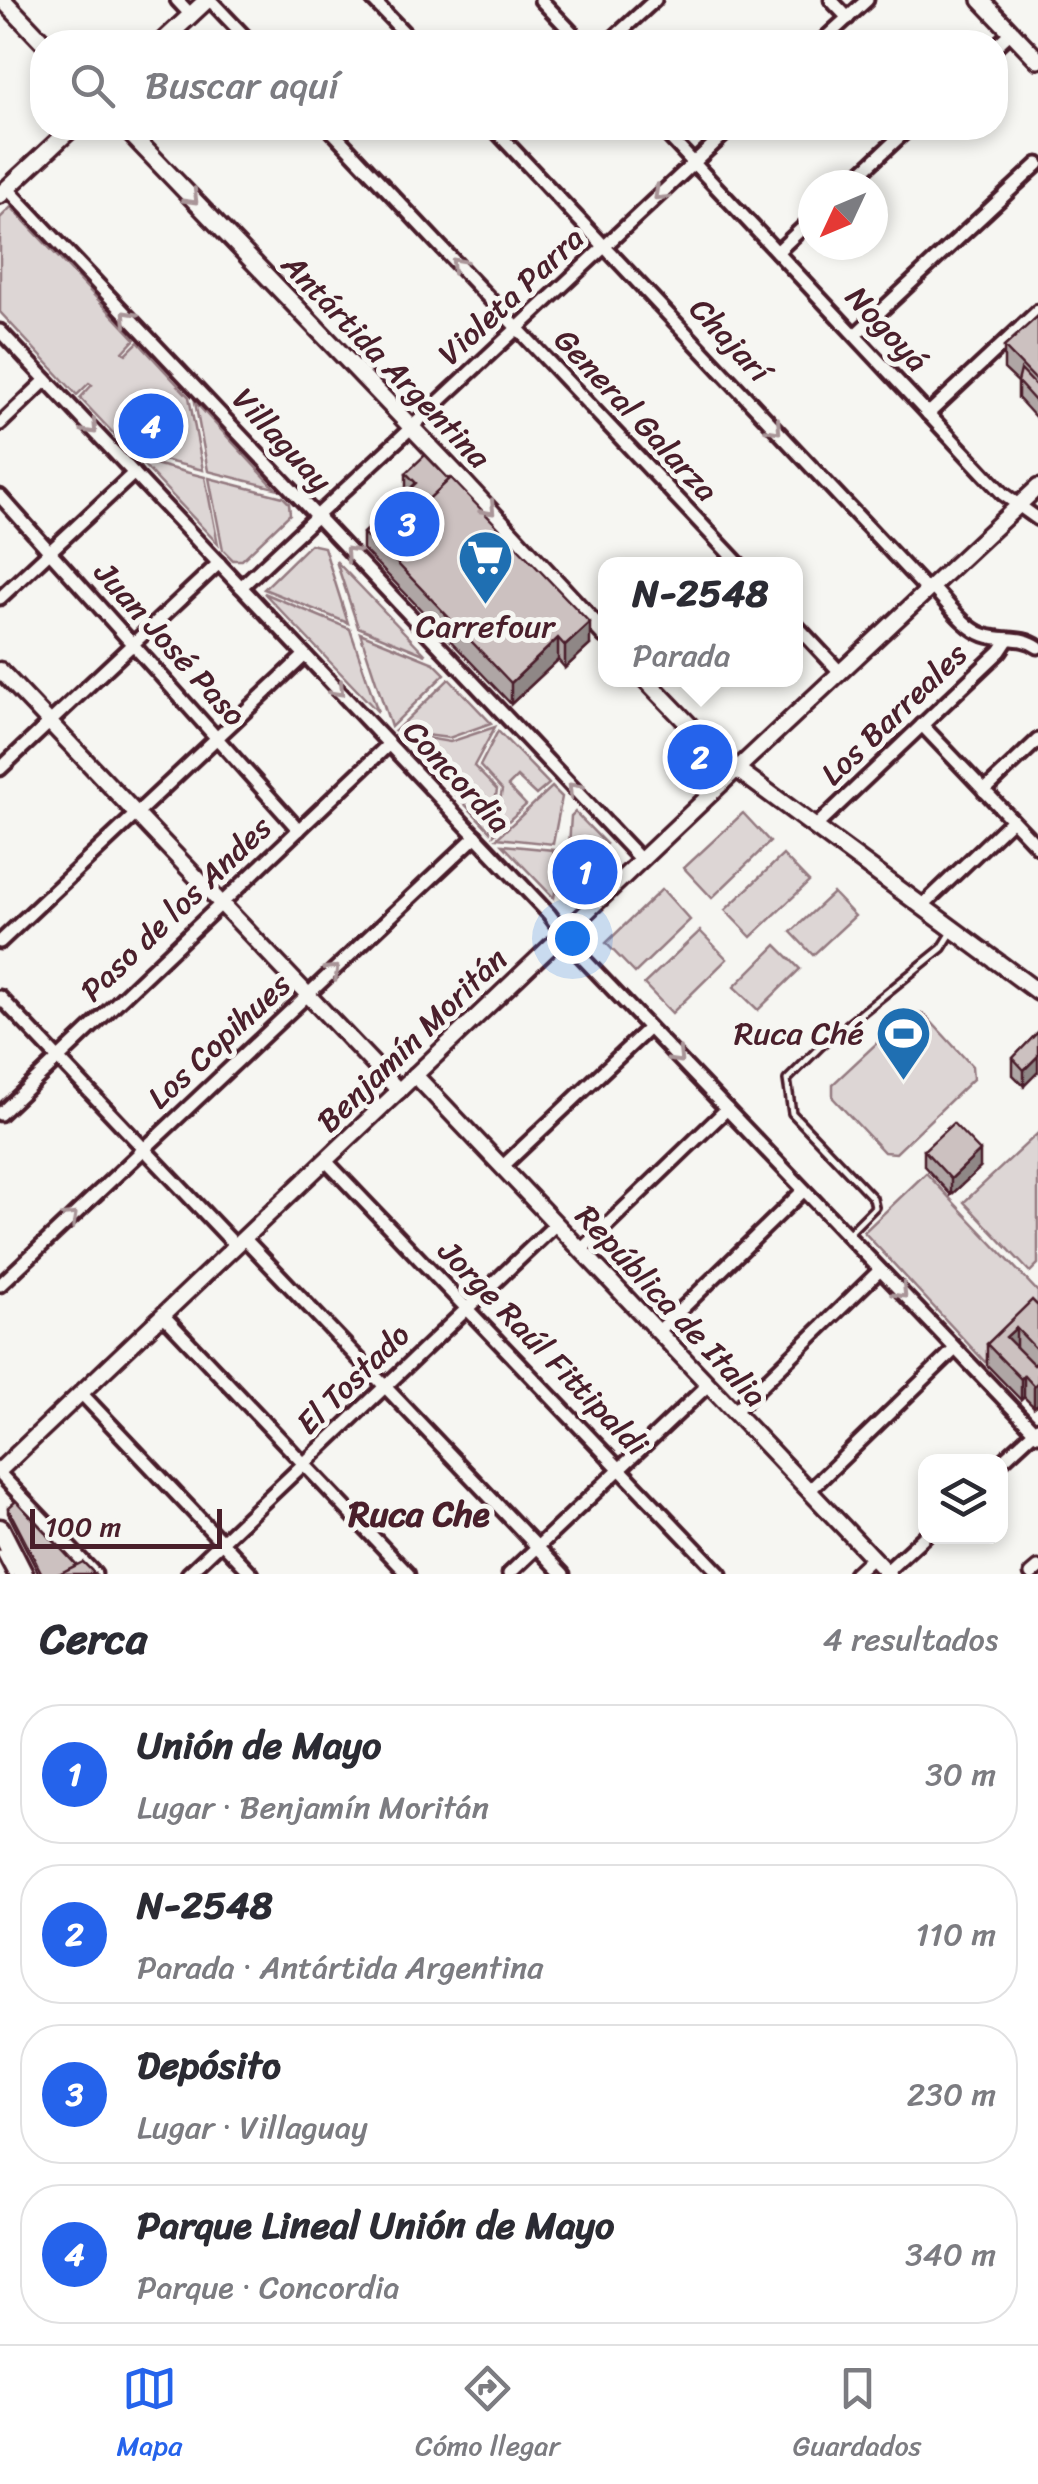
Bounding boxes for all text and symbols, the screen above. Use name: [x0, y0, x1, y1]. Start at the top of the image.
search box: [30, 30, 1008, 140]
text: Buscar aquí: [145, 52, 339, 119]
icon: search: [65, 58, 120, 113]
north arrow: [798, 170, 888, 260]
one-way arrow: [653, 182, 671, 200]
one-way arrow: [180, 186, 198, 205]
street label: Violeta Parra: [424, 212, 598, 380]
street label: Antártida Argentina: [266, 239, 506, 483]
one-way arrow: [451, 257, 469, 275]
street label: Nogoyá: [831, 272, 943, 386]
street label: Chajarí: [675, 284, 788, 399]
one-way arrow: [122, 310, 140, 328]
street label: General Galarza: [539, 314, 733, 516]
street label: Villaguay: [217, 374, 347, 507]
pin: 4: [118, 388, 184, 464]
one-way arrow: [79, 416, 97, 434]
one-way arrow: [763, 416, 781, 435]
pin: 3: [374, 486, 440, 562]
one-way arrow: [477, 497, 495, 516]
supermarket icon: Carrefour: [455, 527, 515, 606]
one-way arrow: [345, 546, 363, 565]
street label: Juan José Paso: [79, 547, 261, 740]
popup: [598, 557, 803, 687]
text: N-2548: [633, 560, 768, 627]
place label: Carrefour: [416, 598, 556, 655]
text: Parada: [633, 627, 730, 684]
street label: Los Barreales: [806, 628, 982, 800]
one-way arrow: [326, 678, 344, 696]
street label: Concordia: [388, 706, 526, 848]
pin: 2: [668, 720, 732, 794]
one-way arrow: [568, 783, 586, 801]
street label: Paso de los Andes: [66, 801, 286, 1016]
pin: 1: [552, 834, 618, 910]
your location: [547, 913, 598, 964]
street label: Benjamín Moritán: [302, 933, 522, 1147]
street label: Los Copihues: [133, 958, 305, 1124]
one-way arrow: [321, 965, 340, 983]
sports icon: Ruca Ché: [873, 1003, 933, 1082]
place label: Ruca Ché: [734, 1005, 864, 1062]
one-way arrow: [665, 1045, 683, 1064]
street label: República de Italia: [561, 1191, 781, 1421]
one-way arrow: [59, 1212, 78, 1230]
street label: Jorge Raúl Fittipaldi: [423, 1225, 663, 1471]
one-way arrow: [890, 1280, 908, 1299]
street label: El Tostado: [282, 1309, 424, 1449]
map controls: [918, 1454, 1008, 1544]
button: layers: [918, 1454, 1008, 1544]
district label: Ruca Che: [347, 1483, 490, 1545]
text: 100 m: [45, 1502, 121, 1551]
scale bar: [30, 1504, 222, 1548]
text: Cerca: [40, 1602, 147, 1676]
text: 4 resultados: [823, 1611, 998, 1668]
text: Unión de Mayo: [137, 1712, 381, 1779]
text: 1: [68, 1746, 81, 1803]
text: 30 m: [925, 1746, 996, 1803]
text: Lugar · Benjamín Moritán: [137, 1779, 489, 1836]
text: N-2548: [137, 1872, 273, 1939]
text: 2: [65, 1906, 84, 1963]
text: 110 m: [915, 1906, 996, 1963]
text: Parada · Antártida Argentina: [137, 1939, 543, 1996]
text: Depósito: [137, 2032, 281, 2099]
text: 3: [66, 2066, 83, 2123]
text: 230 m: [907, 2066, 996, 2123]
text: Lugar · Villaguay: [137, 2099, 368, 2156]
text: Parque Lineal Unión de Mayo: [137, 2192, 614, 2259]
text: 4: [64, 2226, 85, 2283]
text: 340 m: [905, 2226, 996, 2283]
text: Parque · Concordia: [137, 2259, 400, 2316]
tab: Mapa: [116, 2361, 182, 2470]
tab: Cómo llegar: [415, 2361, 560, 2470]
tab: Guardados: [793, 2361, 922, 2470]

